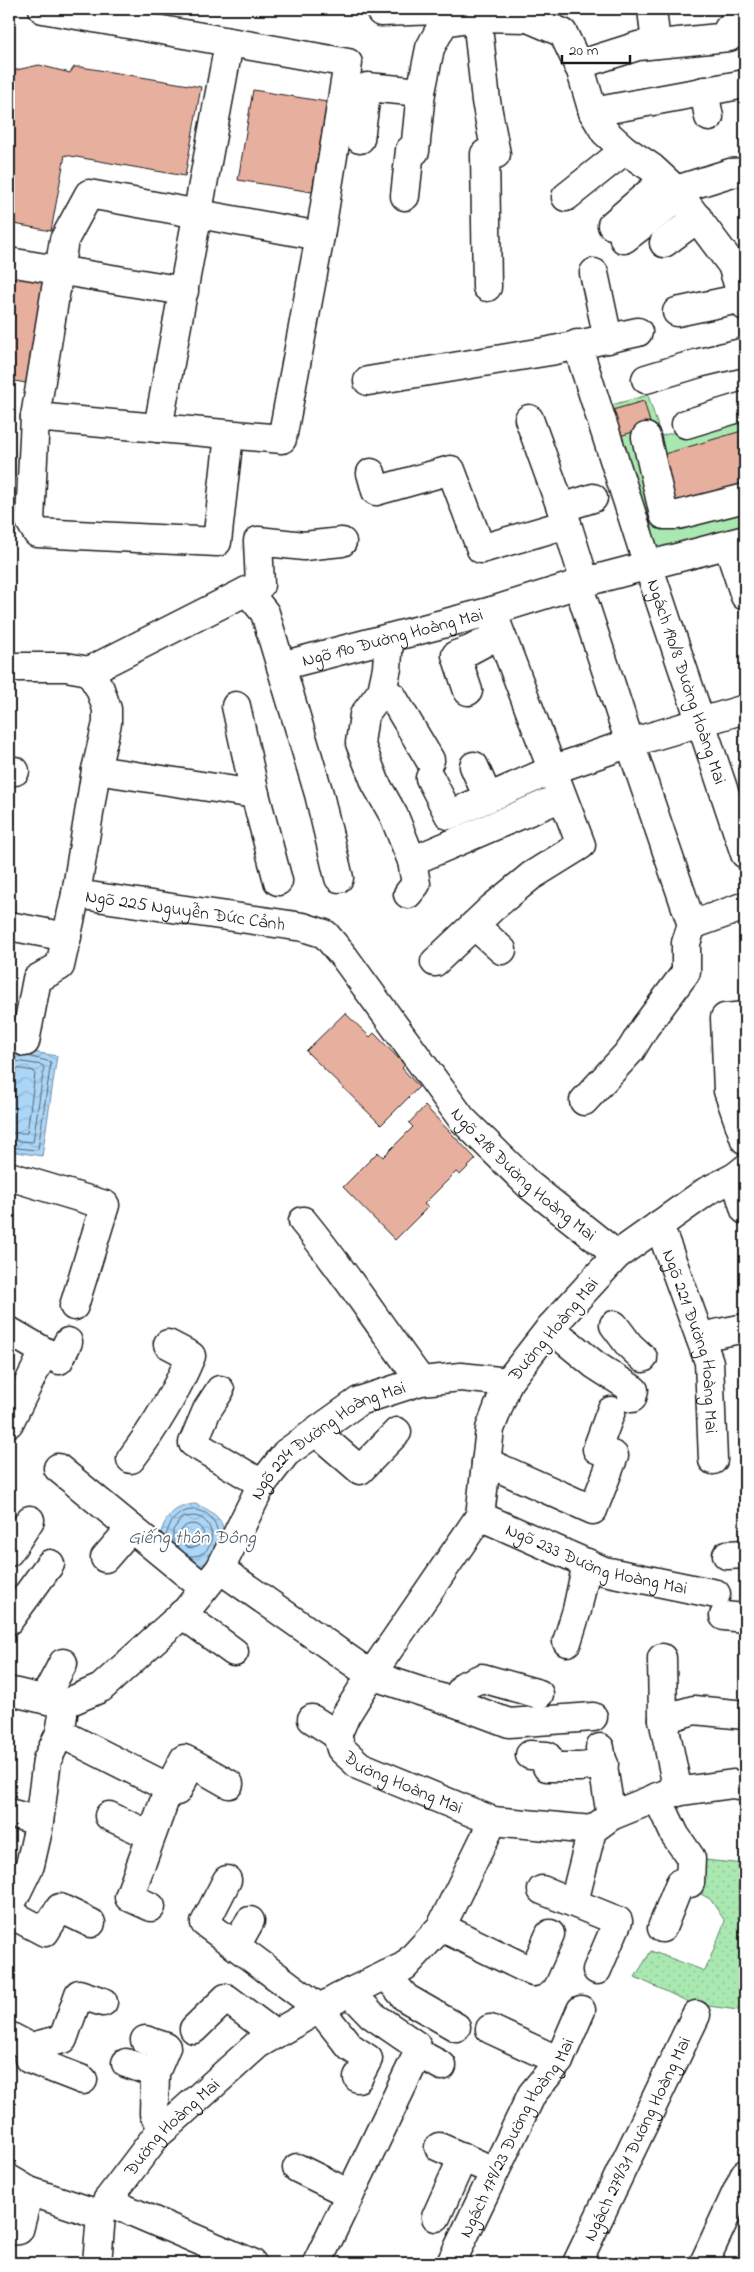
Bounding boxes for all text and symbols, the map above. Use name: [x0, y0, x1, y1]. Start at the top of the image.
scale bar: [562, 32, 629, 64]
text: 20 m: [569, 40, 599, 62]
street label: Ngách 190/8 Đường Hoàng Mai: [639, 576, 732, 788]
street label: Ngõ 190 Đường Hoàng Mai: [299, 603, 486, 675]
street label: Ngõ 225 Nguyễn Đức Cảnh: [83, 884, 287, 939]
street label: Ngõ 218 Đường Hoàng Mai: [443, 1103, 601, 1248]
street label: Ngõ 221 Đường Hoàng Mai: [654, 1246, 723, 1434]
street label: Đường Hoàng Mai: [503, 1273, 607, 1389]
street label: Ngõ 224 Đường Hoàng Mai: [245, 1376, 409, 1505]
street label: Ngõ 233 Đường Hoàng Mai: [501, 1518, 689, 1603]
water label: Giếng thôn Đông: [128, 1525, 256, 1553]
street label: Đường Hoàng Mai: [336, 1745, 466, 1822]
street label: Ngách 279/31 Đường Hoàng Mai: [578, 2033, 699, 2246]
street label: Ngách 179/23 Đường Hoàng Mai: [454, 2035, 582, 2243]
street label: Đường Hoàng Mai: [118, 2073, 227, 2184]

